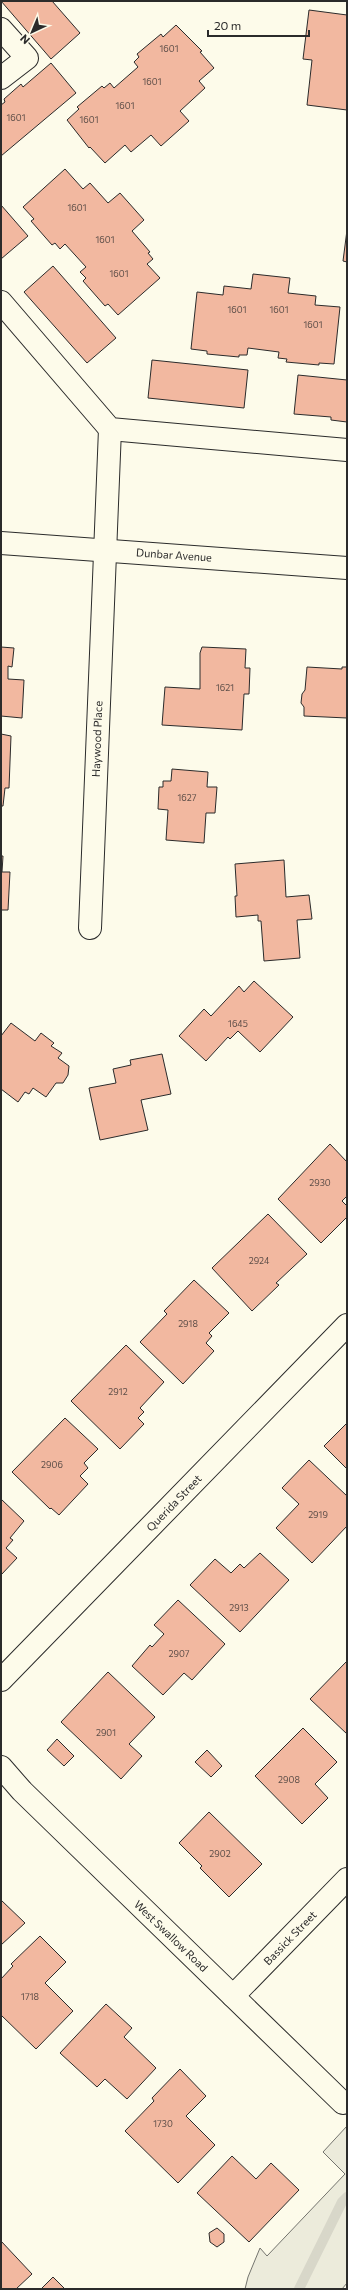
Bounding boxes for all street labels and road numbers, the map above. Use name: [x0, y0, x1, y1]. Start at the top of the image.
street label: Dunbar Avenue: [136, 545, 213, 564]
street label: Haywood Place: [89, 700, 104, 777]
street label: Querida Street: [143, 1471, 204, 1534]
street label: West Swallow Road: [132, 1897, 211, 1974]
street label: Bassick Street: [261, 1908, 319, 1967]

